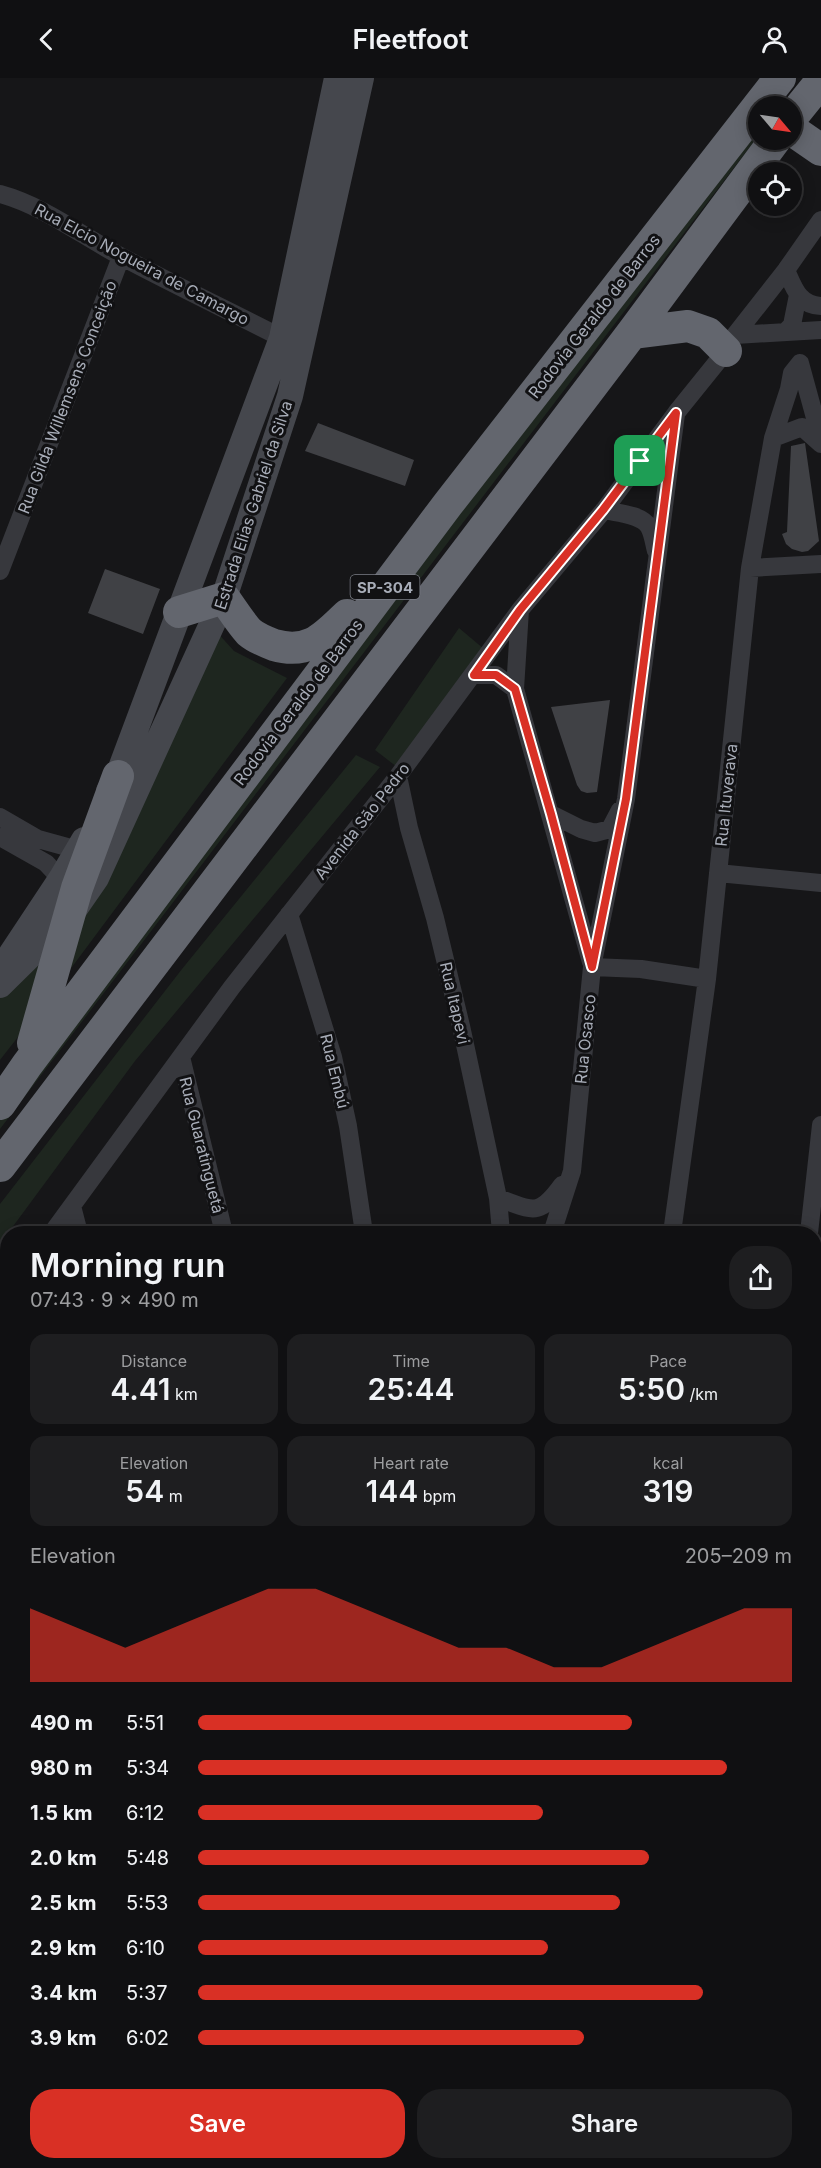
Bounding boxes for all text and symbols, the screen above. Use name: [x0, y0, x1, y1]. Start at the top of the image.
icon: back: [30, 23, 63, 56]
text: Fleetfoot: [353, 23, 468, 56]
icon: person: [758, 23, 791, 56]
north arrow: [748, 96, 802, 150]
map controls: [748, 96, 802, 216]
button: locate: [748, 162, 802, 216]
street label: Rua Elcio Nogueira de Camargo: [31, 199, 253, 329]
street label: Rodovia Geraldo de Barros: [524, 230, 664, 402]
street label: Rua Gilda Willemsens Conceição: [13, 278, 121, 516]
street label: Estrada Elias Gabriel da Silva: [210, 398, 296, 612]
pin: [614, 435, 665, 486]
icon: arrive: [623, 444, 656, 477]
road number: SP-304: [350, 575, 420, 599]
street label: Rodovia Geraldo de Barros: [229, 615, 367, 789]
street label: Rua Ituverava: [711, 743, 741, 847]
street label: Avenida São Pedro: [310, 759, 414, 883]
street label: Rua Itapevi: [436, 960, 474, 1046]
street label: Rua Osasco: [570, 993, 600, 1085]
street label: Rua Embú: [316, 1032, 354, 1110]
street label: Rua Guaratinguetá: [175, 1075, 229, 1215]
text: Morning run: [30, 1245, 225, 1285]
button: share: [729, 1246, 792, 1309]
text: 07:43 · 9 × 490 m: [30, 1288, 199, 1312]
text: Distance: [121, 1351, 187, 1371]
text: Time: [392, 1351, 430, 1371]
text: Pace: [649, 1351, 687, 1371]
text: 4.41: [110, 1371, 170, 1407]
text: 25:44: [367, 1371, 455, 1407]
text: 5:50: [618, 1371, 685, 1407]
text: km: [170, 1384, 198, 1404]
text: /km: [685, 1384, 718, 1404]
text: Elevation: [120, 1453, 188, 1473]
text: Heart rate: [373, 1453, 449, 1473]
text: kcal: [653, 1453, 683, 1473]
text: 54: [125, 1473, 164, 1509]
text: 144: [366, 1473, 418, 1509]
text: 319: [643, 1473, 693, 1509]
text: m: [164, 1486, 183, 1506]
text: bpm: [418, 1486, 456, 1506]
text: Elevation: [30, 1544, 116, 1568]
text: 205–209 m: [685, 1544, 792, 1568]
text: 490 m: [30, 1711, 93, 1735]
text: 5:51: [126, 1711, 164, 1735]
text: 980 m: [30, 1756, 92, 1780]
text: 5:34: [126, 1756, 169, 1780]
text: 1.5 km: [30, 1801, 93, 1825]
text: 6:12: [126, 1801, 165, 1825]
text: 2.0 km: [30, 1846, 97, 1870]
text: 5:48: [126, 1846, 169, 1870]
text: 2.5 km: [30, 1891, 97, 1915]
text: 5:53: [126, 1891, 168, 1915]
text: 2.9 km: [30, 1936, 97, 1960]
text: 6:10: [126, 1936, 165, 1960]
text: 3.4 km: [30, 1981, 97, 2005]
text: 5:37: [126, 1981, 168, 2005]
text: 3.9 km: [30, 2026, 97, 2050]
text: 6:02: [126, 2026, 169, 2050]
button: Save: [30, 2089, 405, 2158]
button: Share: [417, 2089, 792, 2158]

